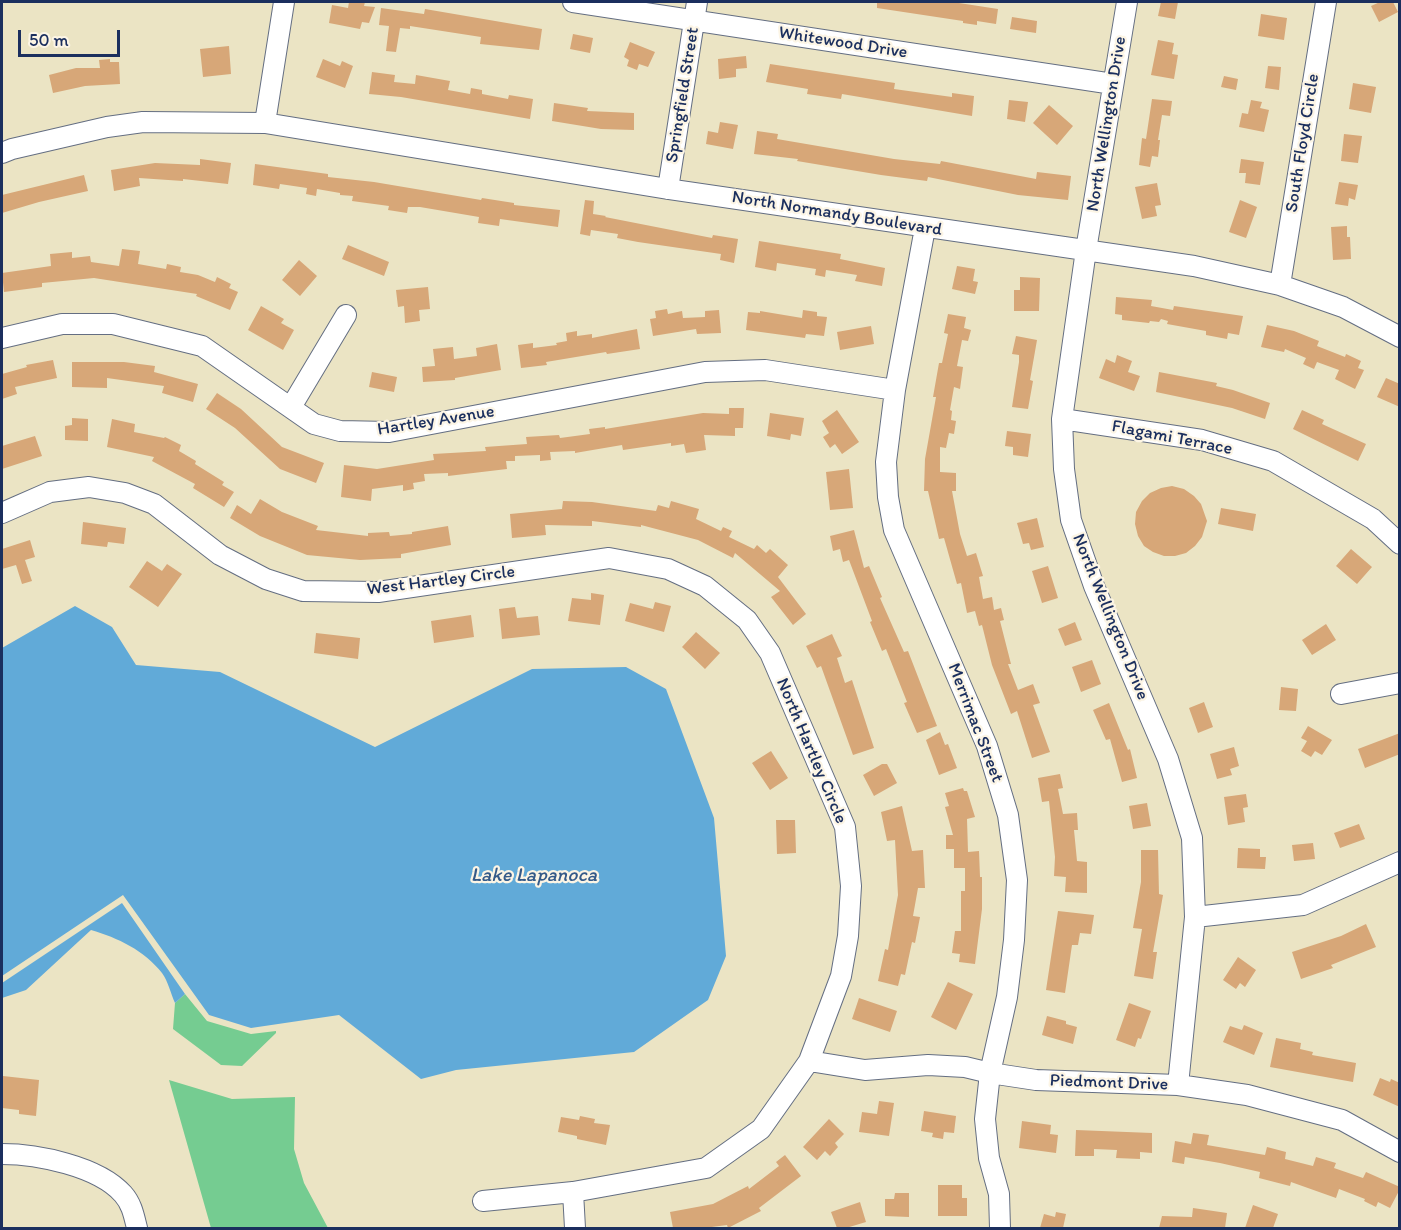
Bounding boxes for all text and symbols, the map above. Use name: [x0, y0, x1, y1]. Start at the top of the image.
scale bar: [21, 18, 123, 56]
street label: Whitewood Drive: [777, 22, 909, 64]
street label: Springfield Street: [662, 26, 704, 164]
text: 50 m: [29, 29, 69, 51]
street label: North Wellington Drive: [1082, 35, 1132, 213]
street label: South Floyd Circle: [1281, 72, 1325, 214]
street label: North Normandy Boulevard: [730, 187, 944, 241]
street label: Hartley Avenue: [376, 401, 496, 441]
street label: Flagami Terrace: [1110, 416, 1234, 460]
street label: North Wellington Drive: [1067, 531, 1153, 703]
street label: West Hartley Circle: [366, 561, 516, 601]
street label: Merrimac Street: [942, 660, 1008, 786]
street label: North Hartley Circle: [771, 675, 851, 827]
water label: Lake Lapanoca: [471, 864, 597, 888]
street label: Piedmont Drive: [1049, 1070, 1169, 1096]

